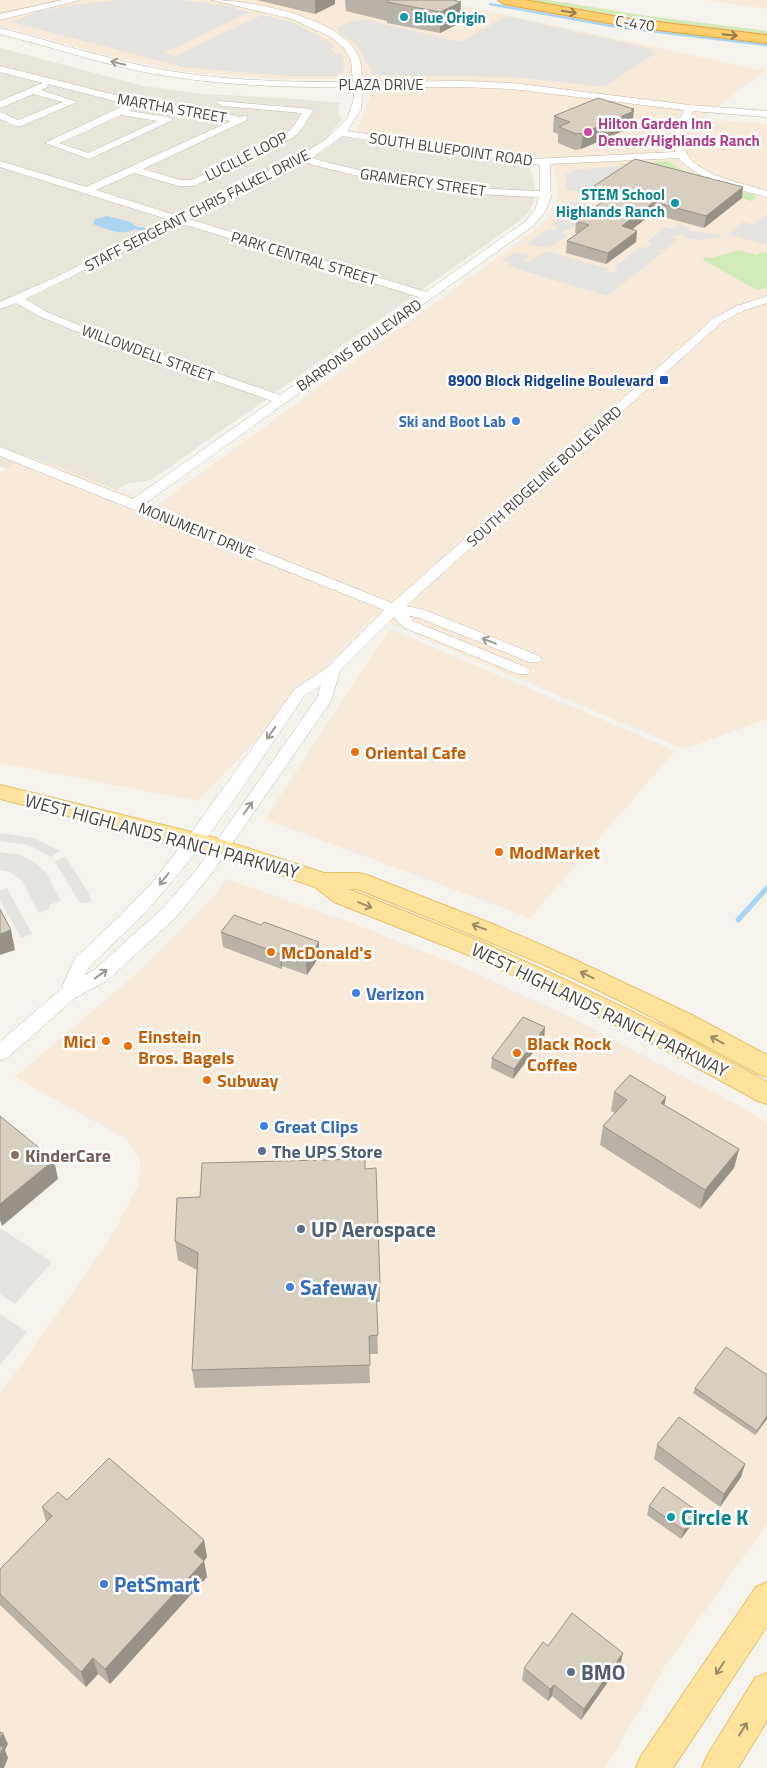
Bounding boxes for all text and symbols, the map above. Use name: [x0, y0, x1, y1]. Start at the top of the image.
place label: Blue Origin: [414, 6, 486, 29]
one-way arrow: [561, 8, 577, 18]
street label: C-470: [614, 9, 656, 37]
marker: Blue Origin: [398, 11, 410, 23]
one-way arrow: [722, 30, 738, 40]
one-way arrow: [110, 58, 126, 67]
street label: PLAZA DRIVE: [339, 73, 423, 96]
street label: MARTHA STREET: [116, 87, 229, 129]
place label: Hilton Garden Inn Denver/Highlands Ranch: [598, 112, 760, 152]
street label: LUCILLE LOOP: [201, 125, 291, 187]
street label: SOUTH BLUEPOINT ROAD: [368, 126, 534, 172]
marker: Hilton Garden Inn Denver/Highlands Ranch: [582, 126, 594, 138]
street label: STAFF SERGEANT CHRIS FALKEL DRIVE: [80, 143, 314, 277]
street label: GRAMERCY STREET: [359, 162, 487, 202]
place label: STEM School Highlands Ranch: [556, 183, 665, 223]
marker: STEM School Highlands Ranch: [669, 197, 681, 209]
street label: PARK CENTRAL STREET: [228, 225, 380, 291]
street label: BARRONS BOULEVARD: [292, 293, 426, 397]
street label: WILLOWDELL STREET: [78, 318, 218, 388]
place label: 8900 Block Ridgeline Boulevard: [448, 369, 654, 392]
marker: 8900 Block Ridgeline Boulevard: [658, 374, 670, 386]
street label: SOUTH RIDGELINE BOULEVARD: [461, 400, 627, 552]
place label: Ski and Boot Lab: [399, 410, 506, 433]
marker: Ski and Boot Lab: [510, 415, 522, 427]
street label: MONUMENT DRIVE: [135, 496, 259, 564]
one-way arrow: [482, 636, 497, 645]
one-way arrow: [266, 726, 276, 740]
place label: Oriental Cafe: [365, 739, 466, 766]
marker: Oriental Cafe: [349, 746, 361, 758]
street label: WEST HIGHLANDS RANCH PARKWAY: [22, 786, 302, 886]
one-way arrow: [243, 801, 253, 815]
place label: ModMarket: [509, 839, 600, 866]
marker: ModMarket: [493, 846, 505, 858]
one-way arrow: [159, 872, 170, 885]
one-way arrow: [356, 901, 372, 910]
one-way arrow: [472, 922, 487, 932]
street label: WEST HIGHLANDS RANCH PARKWAY: [467, 936, 733, 1084]
place label: McDonald's: [281, 939, 372, 966]
marker: McDonald's: [265, 946, 277, 958]
one-way arrow: [94, 969, 108, 979]
one-way arrow: [579, 970, 594, 980]
place label: Verizon: [366, 980, 425, 1007]
marker: Verizon: [350, 987, 362, 999]
place label: Einstein Bros. Bagels: [138, 1023, 235, 1071]
place label: Mici: [63, 1028, 96, 1055]
place label: Black Rock Coffee: [527, 1030, 612, 1078]
marker: Mici: [100, 1035, 112, 1047]
one-way arrow: [710, 1035, 725, 1044]
marker: Einstein Bros. Bagels: [122, 1040, 134, 1052]
marker: Black Rock Coffee: [511, 1047, 523, 1059]
place label: Subway: [217, 1067, 279, 1094]
marker: Subway: [201, 1074, 213, 1086]
place label: Great Clips: [274, 1113, 358, 1140]
marker: Great Clips: [258, 1120, 270, 1132]
place label: The UPS Store: [272, 1138, 382, 1165]
place label: KinderCare: [25, 1142, 111, 1169]
marker: The UPS Store: [256, 1145, 268, 1157]
marker: KinderCare: [9, 1149, 21, 1161]
place label: UP Aerospace: [311, 1213, 436, 1245]
marker: UP Aerospace: [295, 1223, 307, 1235]
place label: Safeway: [300, 1271, 378, 1303]
marker: Safeway: [284, 1281, 296, 1293]
place label: Circle K: [681, 1501, 749, 1533]
marker: Circle K: [665, 1511, 677, 1523]
place label: PetSmart: [114, 1568, 200, 1600]
marker: PetSmart: [98, 1578, 110, 1590]
place label: BMO: [581, 1656, 626, 1688]
one-way arrow: [715, 1660, 725, 1674]
marker: BMO: [565, 1666, 577, 1678]
one-way arrow: [738, 1723, 748, 1737]

